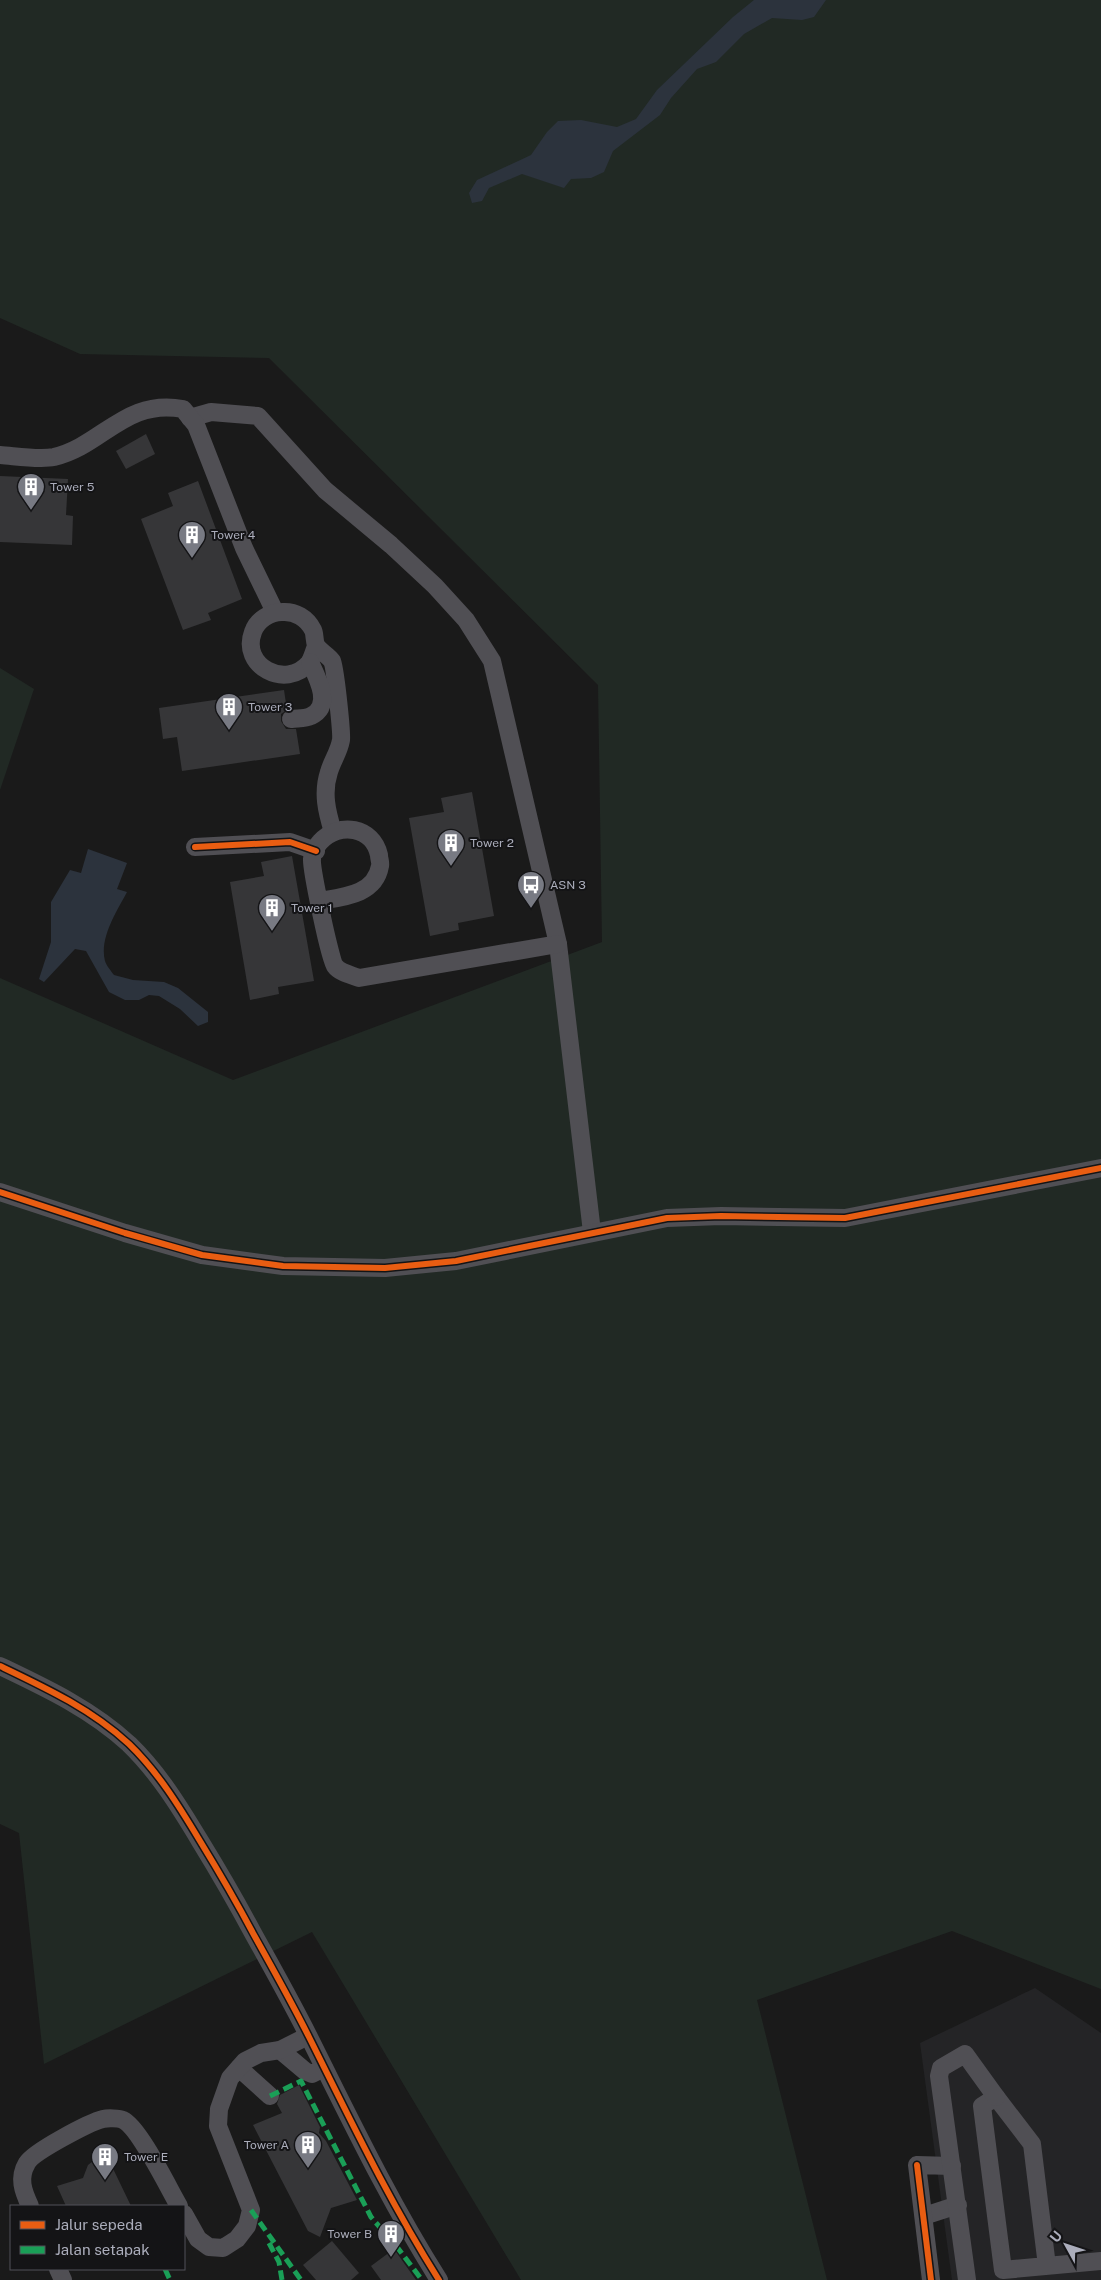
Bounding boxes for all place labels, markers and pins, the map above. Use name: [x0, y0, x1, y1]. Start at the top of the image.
building icon: Tower 5: [16, 472, 46, 511]
place label: Tower 5: [50, 480, 95, 494]
building icon: Tower 4: [177, 520, 207, 559]
place label: Tower 4: [211, 528, 256, 542]
building icon: Tower 3: [214, 692, 244, 731]
place label: Tower 3: [248, 700, 292, 714]
building icon: Tower 2: [436, 828, 466, 867]
place label: Tower 2: [470, 836, 514, 850]
bus stop icon: ASN 3: [516, 870, 546, 909]
place label: ASN 3: [550, 878, 586, 892]
building icon: Tower 1: [257, 893, 287, 932]
place label: Tower 1: [291, 901, 333, 915]
building icon: Tower A: [293, 2130, 323, 2169]
place label: Tower A: [244, 2138, 289, 2152]
building icon: Tower E: [90, 2142, 120, 2181]
place label: Tower E: [124, 2150, 168, 2164]
building icon: Tower B: [376, 2219, 406, 2258]
place label: Tower B: [327, 2227, 372, 2241]

